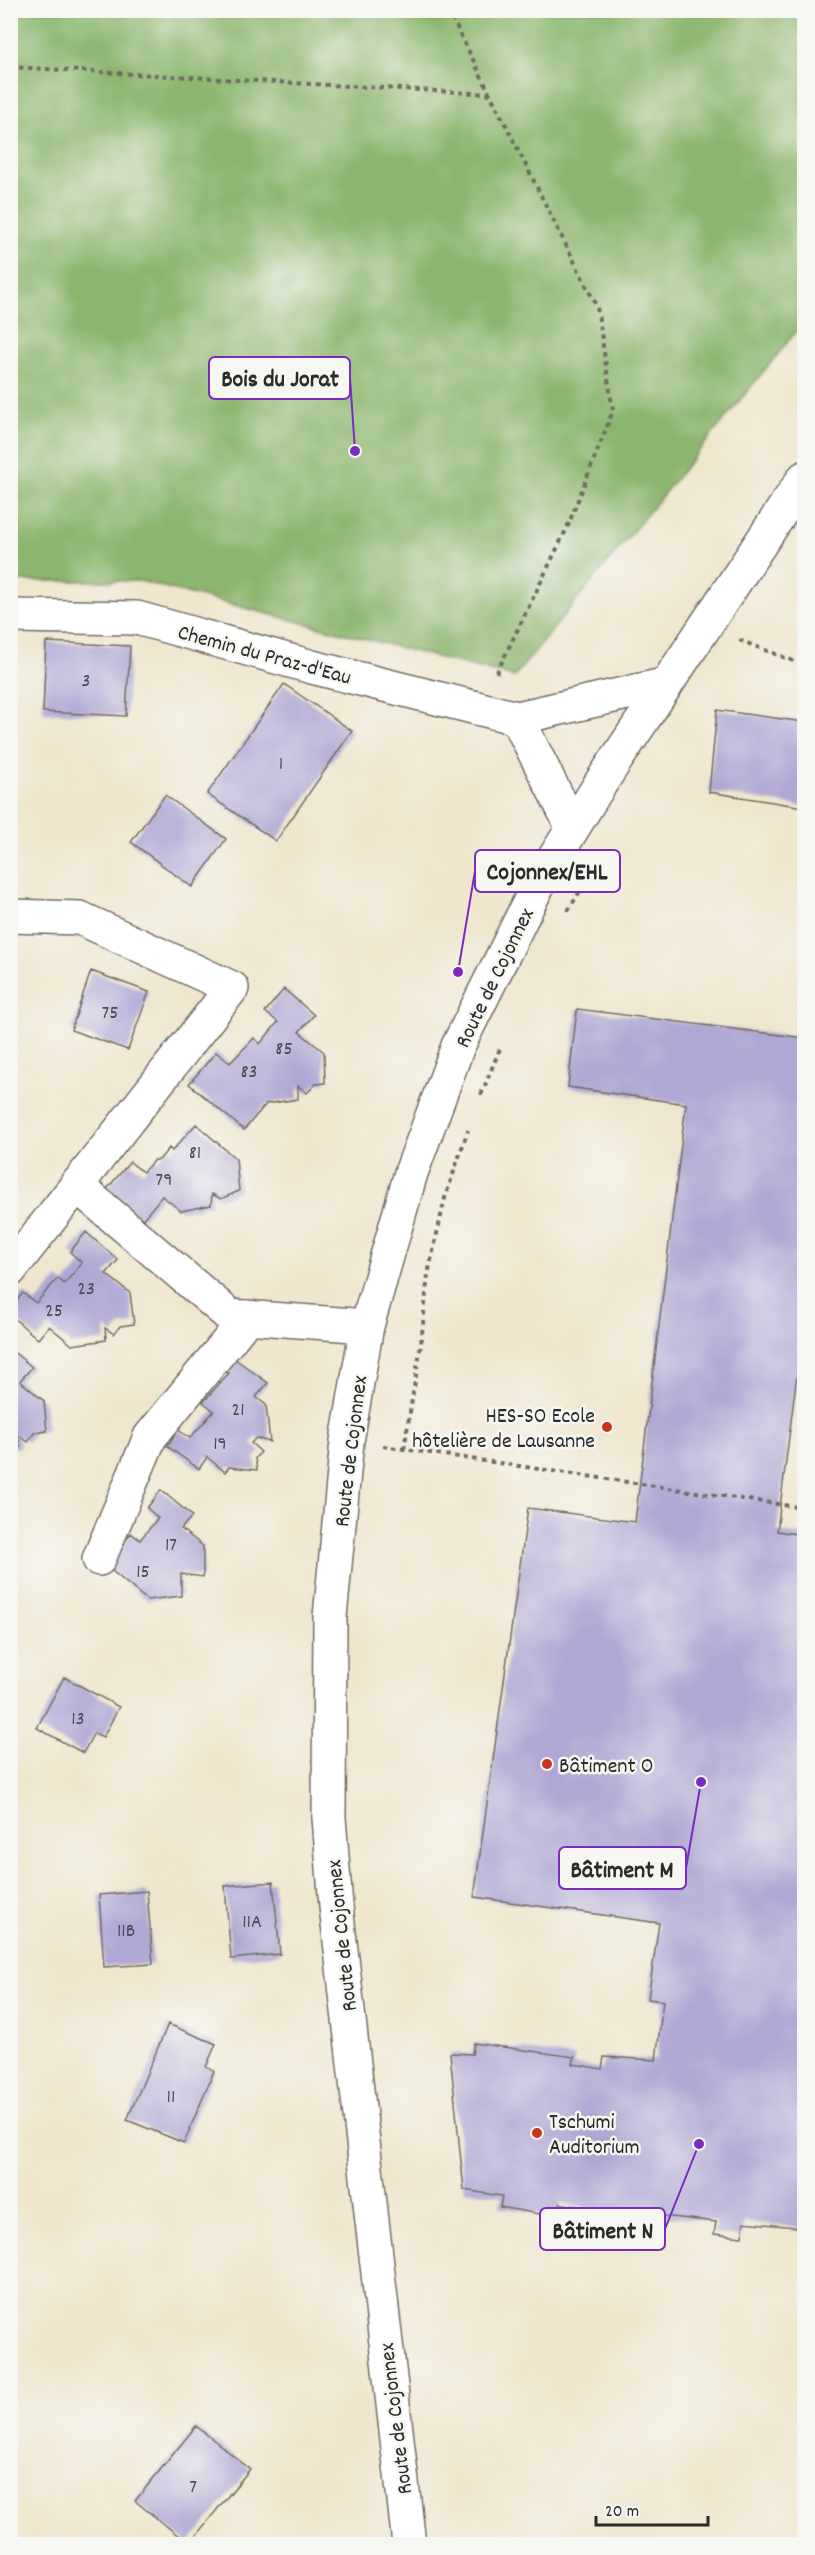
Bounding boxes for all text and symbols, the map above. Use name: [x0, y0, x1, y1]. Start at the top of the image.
callout: Bois du Jorat: [209, 357, 350, 399]
text: Bois du Jorat: [221, 364, 339, 398]
street label: Chemin du Praz-d'Eau: [174, 618, 354, 694]
house number: 3: [82, 668, 90, 696]
house number: 1: [279, 751, 283, 779]
callout: Cojonnex/EHL: [475, 850, 620, 892]
text: Cojonnex/EHL: [487, 857, 608, 891]
street label: Route de Cojonnex: [449, 903, 543, 1054]
house number: 75: [102, 1000, 118, 1028]
house number: 85: [275, 1036, 293, 1064]
house number: 83: [241, 1059, 257, 1087]
house number: 81: [189, 1140, 201, 1168]
house number: 79: [156, 1167, 172, 1195]
house number: 23: [77, 1276, 95, 1304]
house number: 25: [45, 1298, 63, 1326]
street label: Route de Cojonnex: [328, 1374, 377, 1529]
house number: 21: [231, 1397, 245, 1425]
place label: HES-SO Ecole hôtelière de Lausanne: [412, 1402, 595, 1458]
marker: HES-SO Ecole hôtelière de Lausanne: [600, 1420, 614, 1434]
house number: 19: [213, 1431, 227, 1459]
house number: 17: [165, 1532, 177, 1560]
house number: 15: [136, 1559, 150, 1587]
house number: 13: [71, 1706, 85, 1734]
place label: Bâtiment O: [559, 1752, 653, 1783]
marker: Bâtiment O: [540, 1757, 554, 1771]
callout: Bâtiment M: [559, 1847, 686, 1889]
text: Bâtiment M: [570, 1855, 674, 1889]
street label: Route de Cojonnex: [320, 1858, 367, 2013]
house number: 11A: [242, 1909, 262, 1937]
house number: 11B: [117, 1918, 135, 1946]
house number: 11: [167, 2084, 175, 2112]
place label: Tschumi Auditorium: [549, 2108, 640, 2164]
marker: Tschumi Auditorium: [530, 2126, 544, 2140]
callout: Bâtiment N: [540, 2208, 665, 2250]
text: Bâtiment N: [553, 2216, 653, 2250]
street label: Route de Cojonnex: [373, 2341, 422, 2496]
house number: 7: [189, 2474, 197, 2502]
scale bar: [596, 2489, 708, 2527]
text: 20 m: [605, 2500, 639, 2525]

